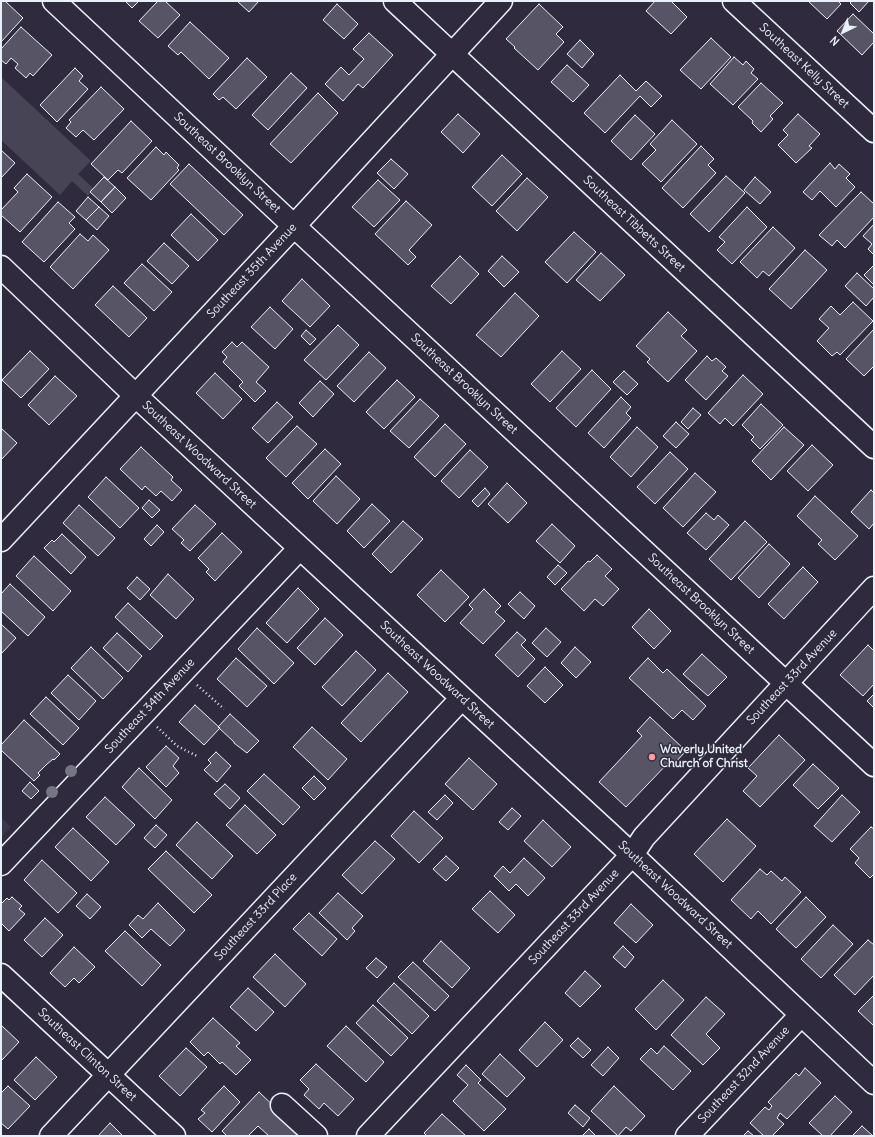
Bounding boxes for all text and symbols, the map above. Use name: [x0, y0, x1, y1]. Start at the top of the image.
north arrow: [823, 12, 863, 52]
street label: Southeast Kelly Street: [756, 21, 852, 111]
text: N: [827, 33, 842, 48]
street label: Southeast Brooklyn Street: [171, 110, 283, 216]
street label: Southeast Tibbetts Street: [580, 173, 688, 275]
street label: Southeast 35th Avenue: [204, 220, 300, 322]
street label: Southeast Brooklyn Street: [408, 331, 520, 437]
street label: Southeast Woodward Street: [139, 398, 259, 512]
street label: Southeast Brooklyn Street: [645, 551, 757, 657]
street label: Southeast Woodward Street: [377, 618, 497, 732]
street label: Southeast 33rd Avenue: [744, 626, 840, 728]
street label: Southeast 34th Avenue: [102, 655, 198, 757]
place label: Waverly United Church of Christ: [660, 743, 748, 771]
marker: Waverly United Church of Christ: [647, 752, 657, 762]
street label: Southeast Woodward Street: [615, 838, 735, 952]
street label: Southeast 33rd Avenue: [526, 866, 622, 968]
street label: Southeast 33rd Place: [212, 870, 300, 964]
street label: Southeast Clinton Street: [35, 1005, 139, 1105]
street label: Southeast 32nd Avenue: [695, 1023, 793, 1127]

